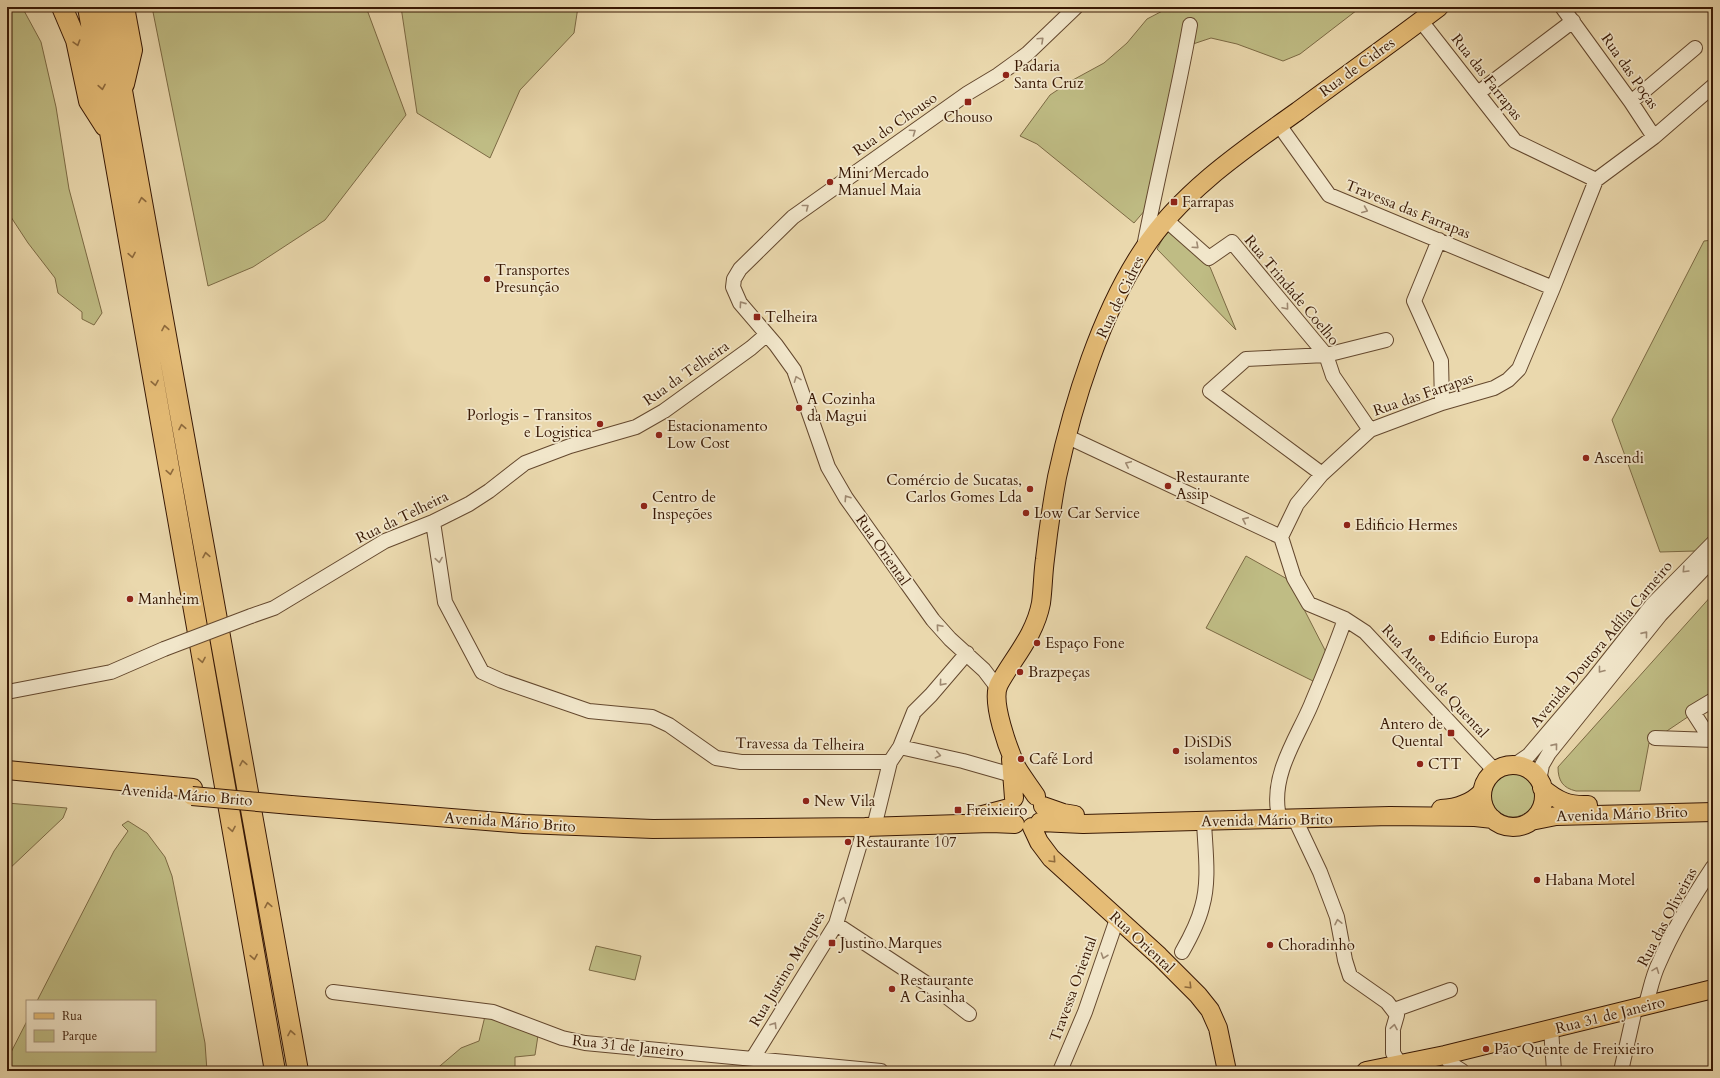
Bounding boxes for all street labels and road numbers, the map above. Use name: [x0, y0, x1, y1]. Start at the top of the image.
street label: Rua das Poças: [1597, 29, 1663, 113]
street label: Rua das Farrapas: [1447, 30, 1527, 124]
street label: Rua de Cidres: [1315, 33, 1399, 101]
street label: Rua do Chouso: [849, 88, 941, 160]
street label: Travessa das Farrapas: [1342, 175, 1474, 243]
street label: Rua Trindade Coelho: [1240, 231, 1344, 349]
street label: Rua de Cidres: [1092, 253, 1148, 341]
street label: Rua da Telheira: [639, 336, 733, 410]
street label: Rua das Farrapas: [1370, 368, 1476, 420]
street label: Rua da Telheira: [352, 486, 452, 548]
street label: Rua Oriental: [851, 511, 915, 590]
street label: Avenida Doutora Adília Carneiro: [1525, 557, 1677, 731]
street label: Rua Antero de Quental: [1378, 621, 1492, 741]
street label: Travessa da Telheira: [735, 733, 865, 755]
street label: Avenida Mário Brito: [121, 779, 253, 811]
street label: Avenida Mário Brito: [1556, 802, 1688, 826]
street label: Avenida Mário Brito: [444, 807, 576, 837]
street label: Avenida Mário Brito: [1201, 809, 1333, 831]
street label: Rua das Oliveiras: [1633, 864, 1701, 970]
street label: Rua Oriental: [1105, 907, 1179, 977]
street label: Rua Justino Marques: [745, 908, 829, 1030]
street label: Travessa Oriental: [1045, 933, 1101, 1045]
street label: Rua 31 de Janeiro: [1553, 992, 1667, 1038]
street label: Rua 31 de Janeiro: [571, 1030, 685, 1062]

